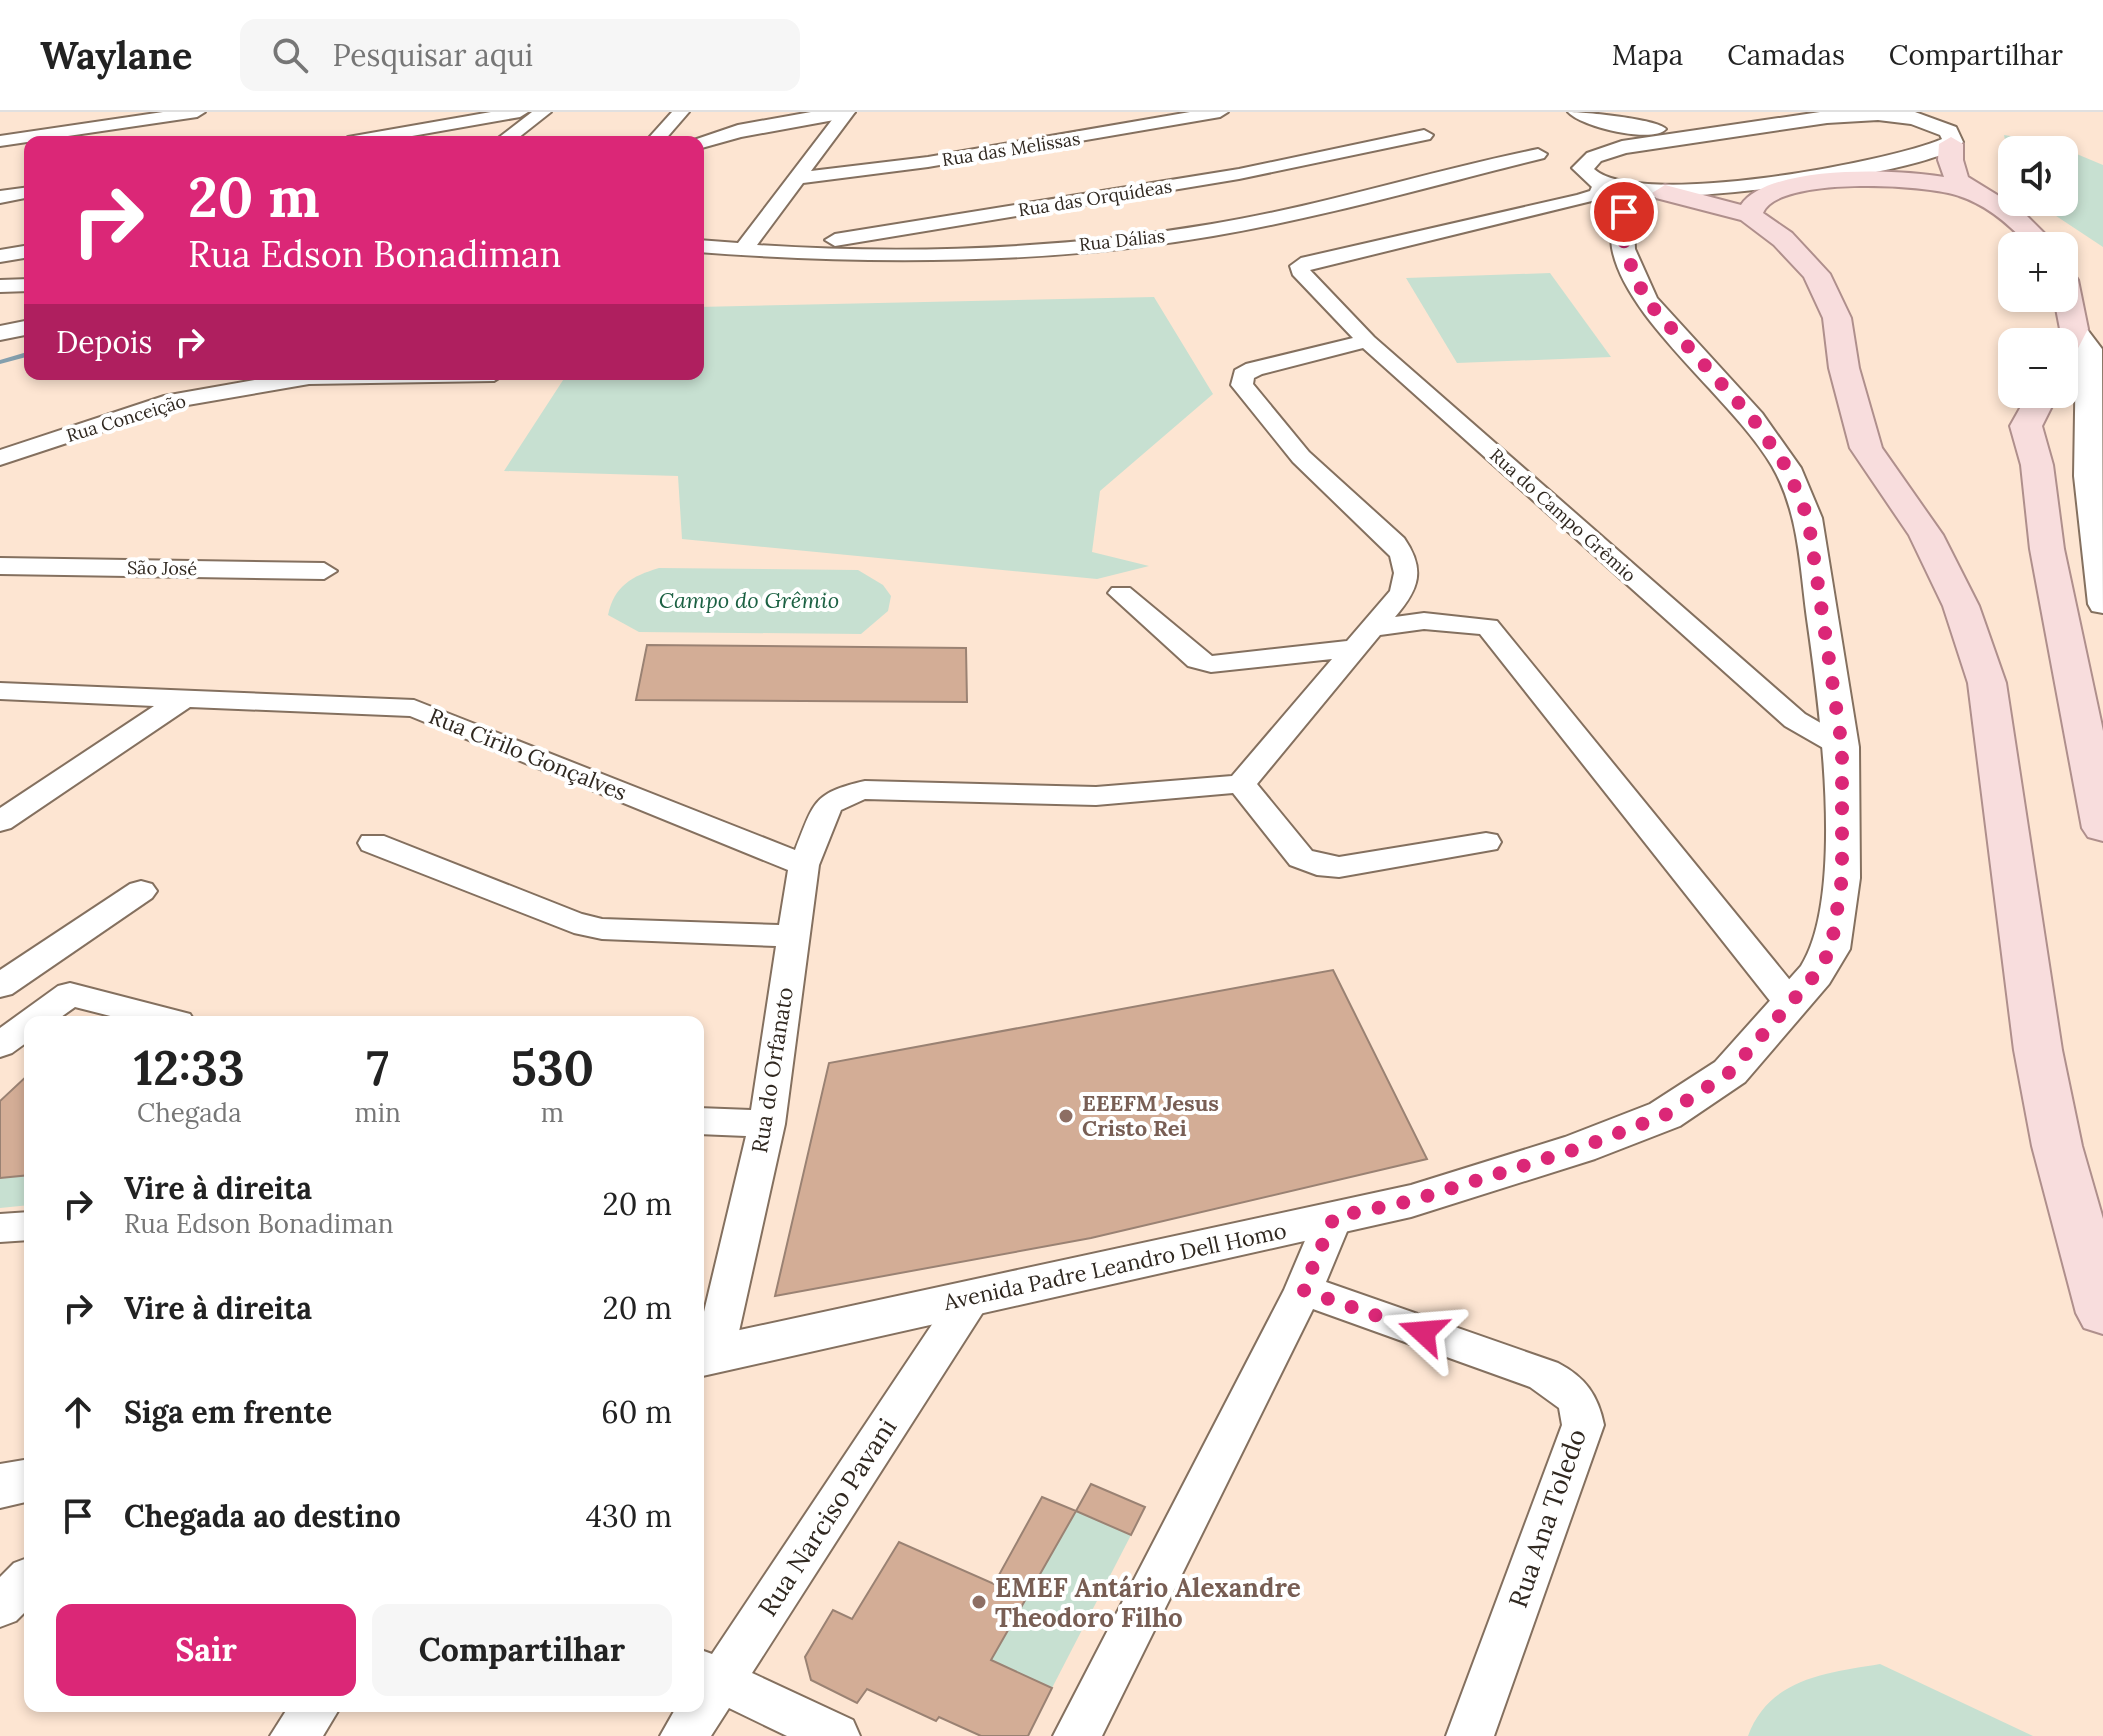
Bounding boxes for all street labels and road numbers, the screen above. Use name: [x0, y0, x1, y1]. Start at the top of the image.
street label: Rua das Melissas: [940, 127, 1082, 171]
street label: Rua das Orquídeas: [1016, 174, 1174, 222]
street label: Rua Dálias: [1078, 224, 1166, 256]
street label: Rua Conceição: [63, 389, 189, 447]
street label: Rua do Campo Grêmio: [1485, 443, 1641, 587]
street label: São José: [127, 556, 197, 580]
street label: Rua Cirilo Gonçalves: [425, 702, 631, 806]
street label: Rua do Orfanato: [745, 985, 799, 1155]
street label: Avenida Padre Leandro Dell Homo: [940, 1216, 1289, 1316]
street label: Rua Narciso Pavani: [751, 1412, 903, 1622]
street label: Rua Ana Toledo: [1501, 1424, 1593, 1612]

